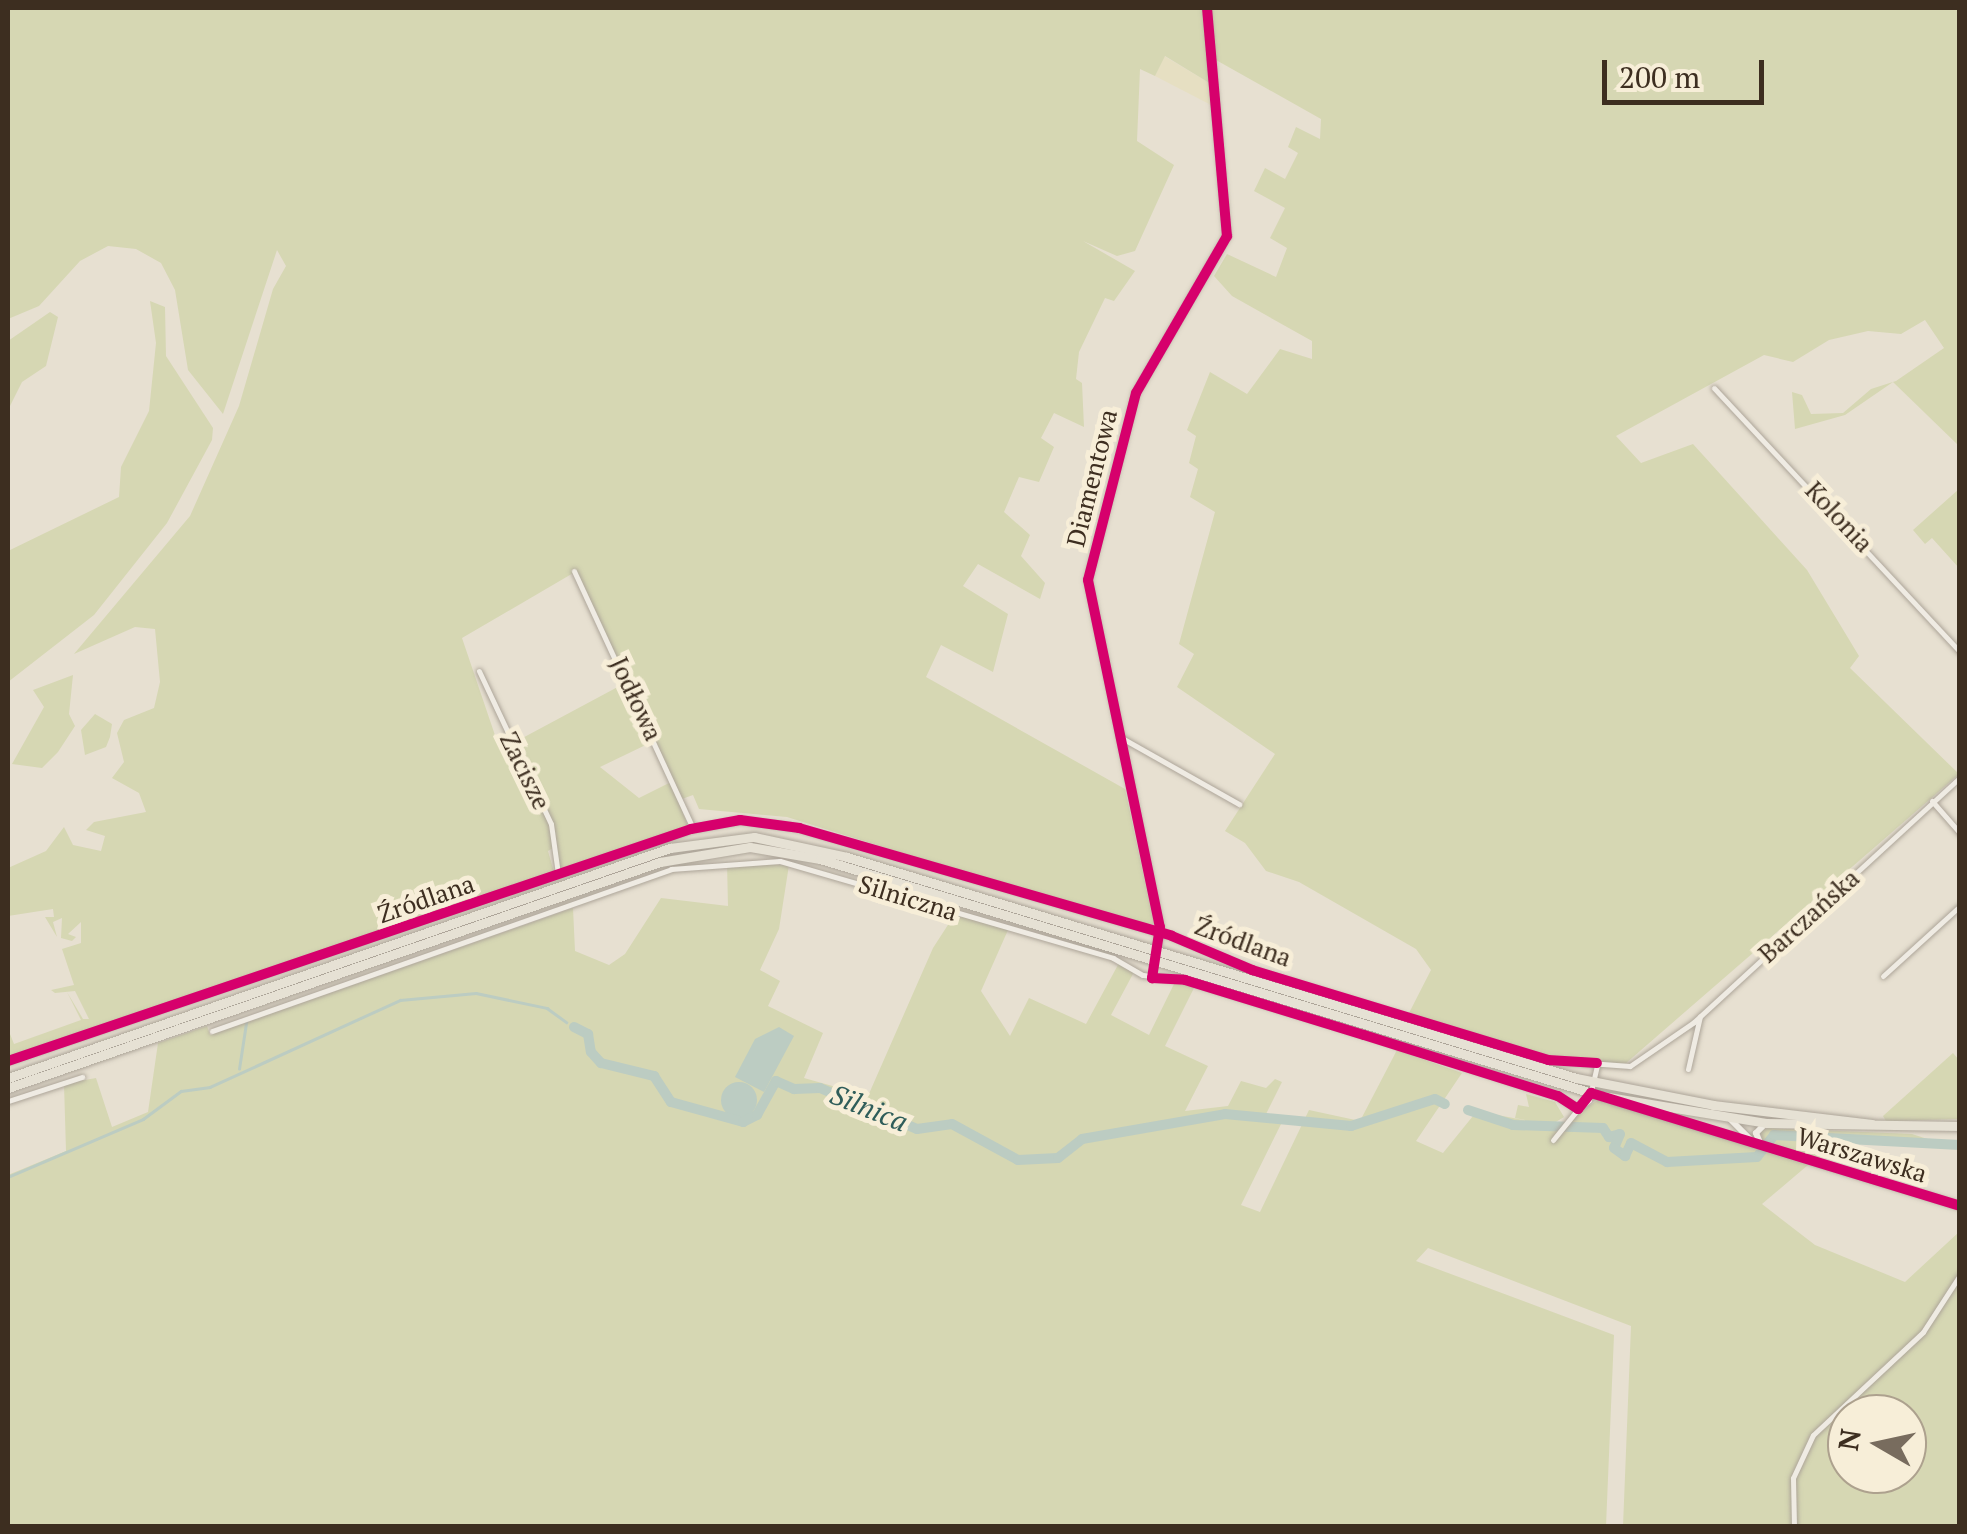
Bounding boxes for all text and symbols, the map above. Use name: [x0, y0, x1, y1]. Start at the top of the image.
scale bar: [1607, 40, 1770, 102]
text: 200 m: [1619, 57, 1700, 97]
street label: Diamentowa: [1060, 406, 1124, 550]
street label: Kolonia: [1799, 476, 1879, 558]
street label: Jodłowa: [604, 652, 668, 746]
street label: Zacisze: [493, 727, 557, 815]
street label: Barczańska: [1753, 863, 1865, 969]
street label: Źródlana: [374, 869, 478, 929]
street label: Silniczna: [855, 869, 961, 927]
street label: Źródlana: [1191, 911, 1295, 973]
water label: Silnica: [825, 1077, 913, 1139]
street label: Warszawska: [1793, 1121, 1931, 1189]
north arrow: [1827, 1394, 1927, 1494]
text: N: [1829, 1426, 1869, 1453]

